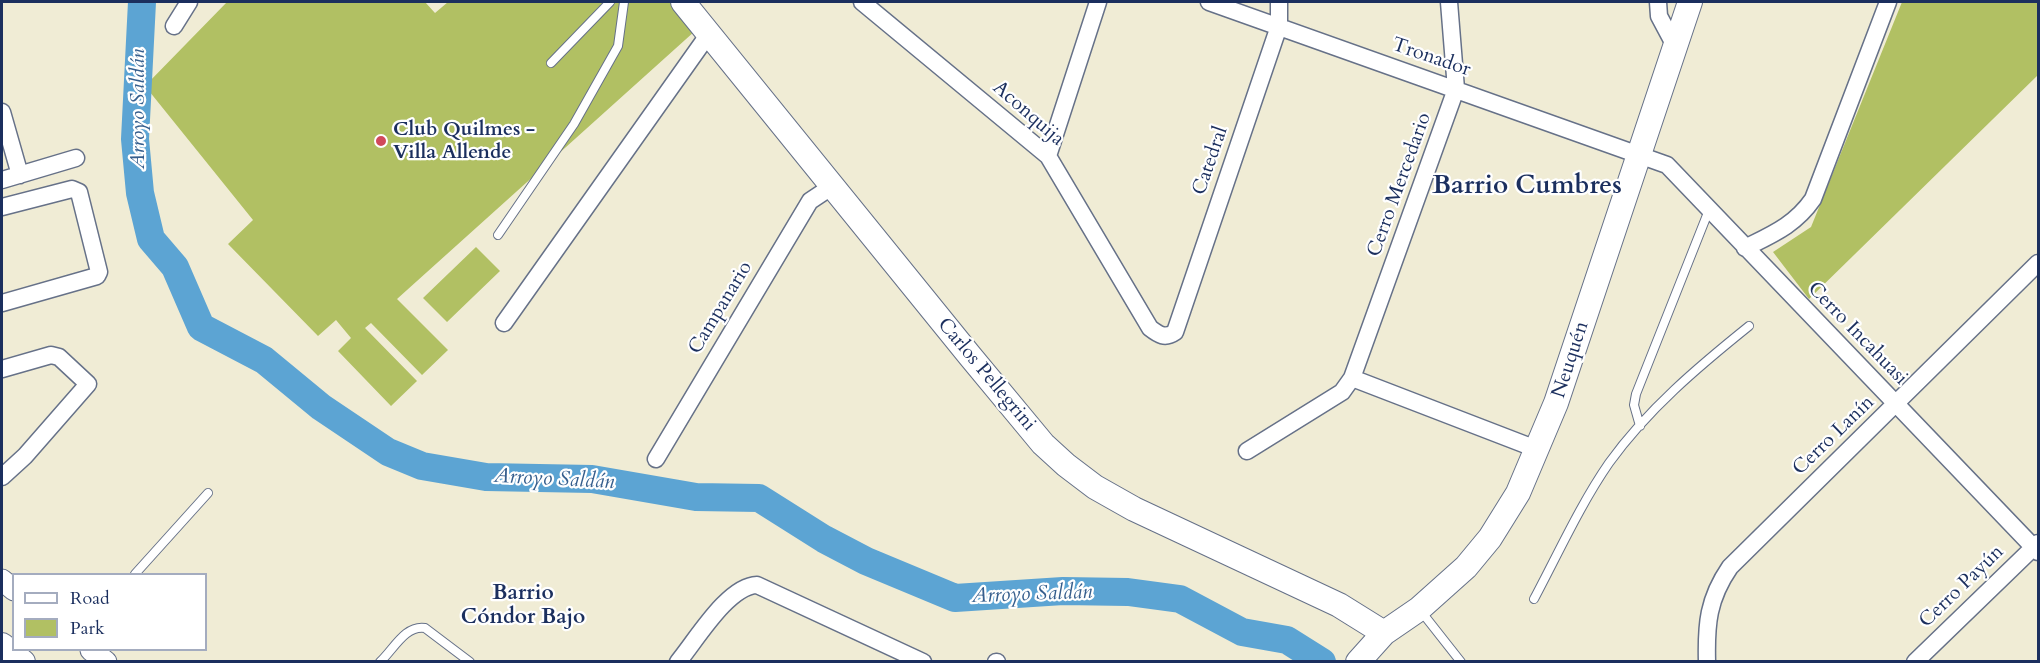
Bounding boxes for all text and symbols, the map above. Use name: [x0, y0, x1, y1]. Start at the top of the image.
street label: Tronador: [1389, 33, 1473, 83]
water label: Arroyo Saldán: [126, 49, 152, 169]
street label: Aconquija: [987, 76, 1069, 152]
street label: Cerro Mercedario: [1363, 110, 1437, 260]
place label: Club Quilmes - Villa Allende: [393, 118, 535, 165]
street label: Catedral: [1188, 124, 1234, 198]
marker: Club Quilmes - Villa Allende: [374, 134, 388, 148]
district label: Barrio Cumbres: [1432, 171, 1622, 203]
street label: Campanario: [684, 257, 758, 359]
street label: Cerro Incahuasi: [1802, 277, 1912, 391]
street label: Carlos Pellegrini: [932, 313, 1040, 437]
street label: Neuquén: [1547, 319, 1595, 401]
street label: Cerro Lanín: [1788, 391, 1880, 481]
water label: Arroyo Saldán: [493, 464, 615, 496]
street label: Cerro Payún: [1915, 541, 2009, 633]
legend: [12, 573, 207, 651]
water label: Arroyo Saldán: [971, 580, 1093, 610]
district label: Barrio Cóndor Bajo: [461, 581, 585, 631]
text: Road: [70, 586, 110, 611]
text: Park: [70, 616, 105, 641]

